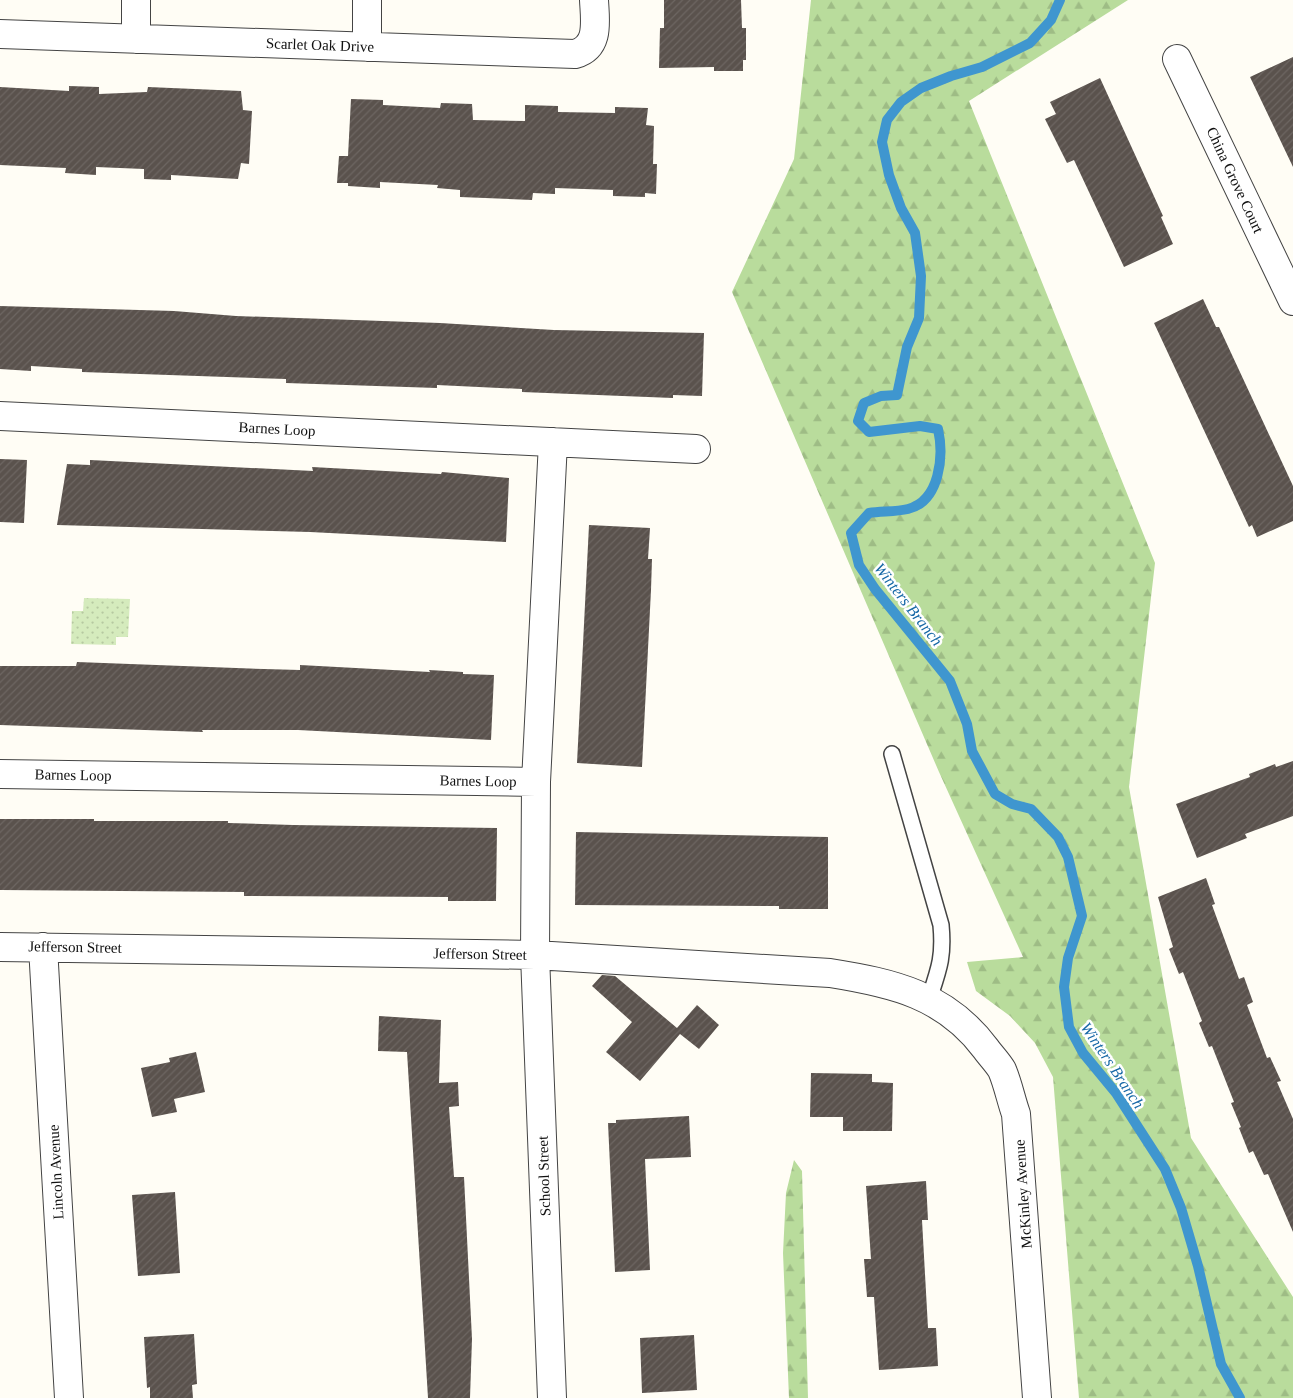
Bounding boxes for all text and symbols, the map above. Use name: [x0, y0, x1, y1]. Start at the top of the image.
street label: Scarlet Oak Drive: [266, 35, 375, 55]
street label: China Grove Court: [1203, 125, 1267, 236]
street label: Barnes Loop: [238, 419, 316, 439]
water label: Winters Branch: [871, 560, 946, 649]
street label: Barnes Loop: [34, 766, 112, 784]
street label: Barnes Loop: [439, 772, 517, 790]
street label: Jefferson Street: [28, 938, 123, 956]
street label: Jefferson Street: [433, 945, 528, 963]
water label: Winters Branch: [1078, 1019, 1148, 1111]
street label: Lincoln Avenue: [46, 1124, 66, 1220]
street label: School Street: [535, 1135, 553, 1216]
street label: McKinley Avenue: [1011, 1139, 1035, 1249]

